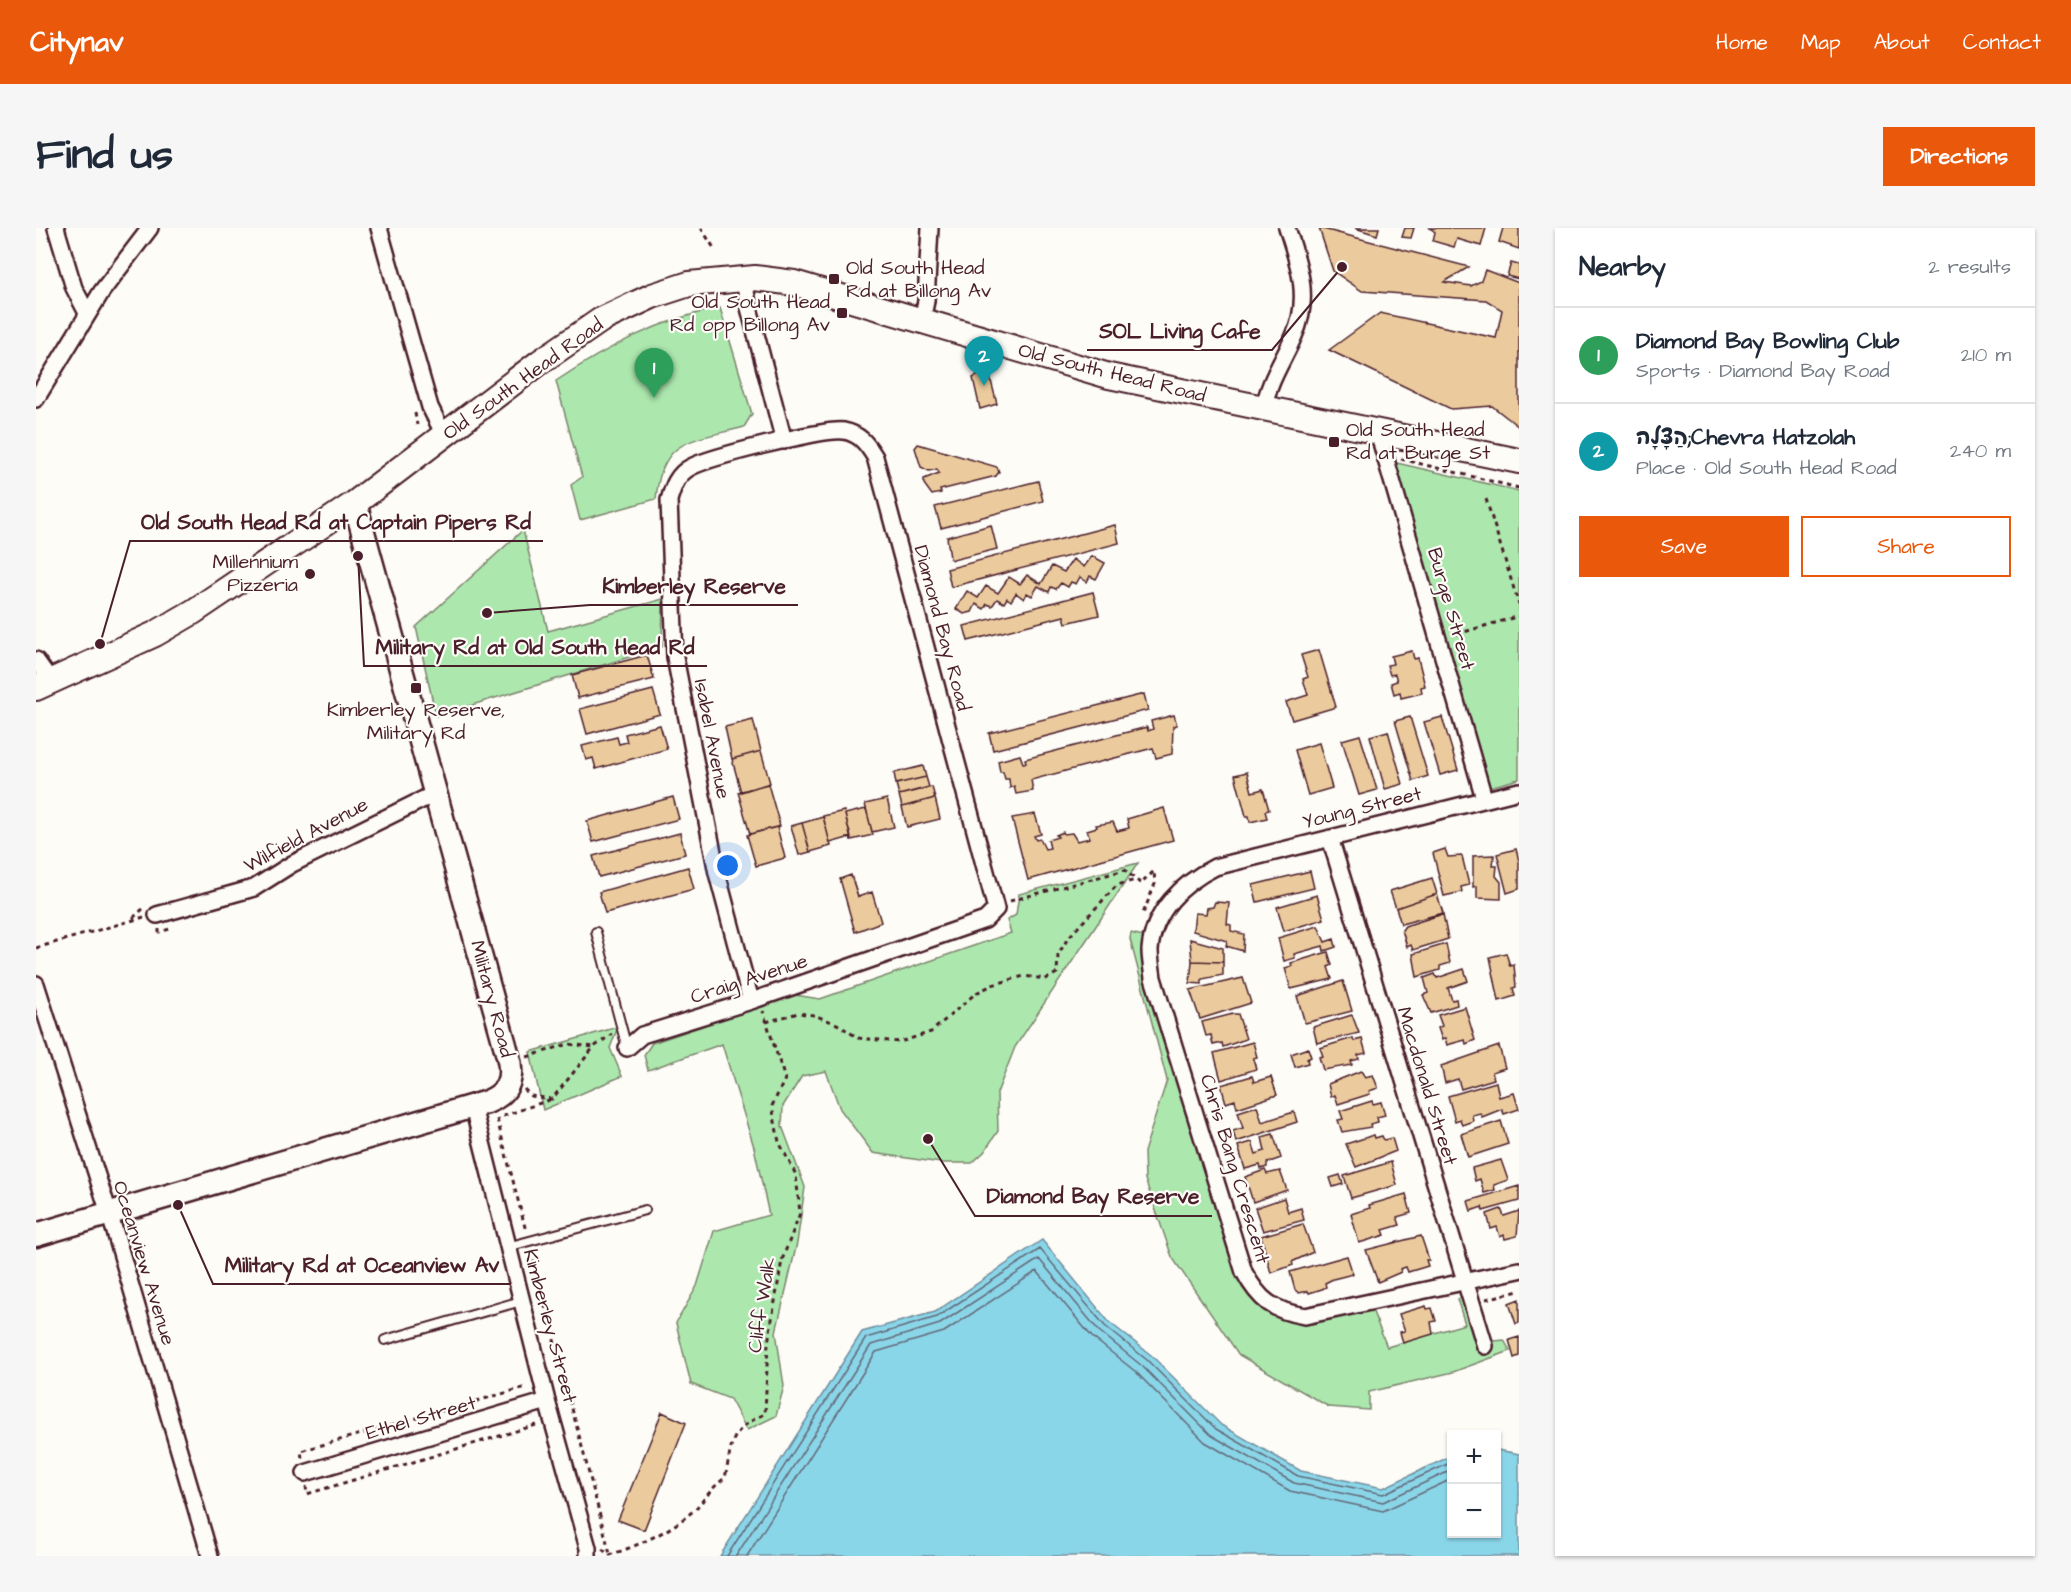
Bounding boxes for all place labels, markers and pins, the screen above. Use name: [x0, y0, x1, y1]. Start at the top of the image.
place label: Old South Head Rd at Billong Av: [846, 254, 992, 306]
marker: Old South Head Rd at Billong Av: [827, 272, 841, 286]
place label: Old South Head Rd opp Billong Av: [670, 288, 831, 340]
marker: Old South Head Rd opp Billong Av: [835, 306, 849, 320]
callout: SOL Living Cafe: [1087, 311, 1272, 350]
pin: 2: [964, 336, 1004, 386]
pin: 1: [634, 348, 674, 398]
place label: Old South Head Rd at Burge St: [1346, 416, 1490, 468]
marker: Old South Head Rd at Burge St: [1327, 435, 1341, 449]
callout: Old South Head Rd at Captain Pipers Rd: [130, 502, 543, 541]
place label: Millennium Pizzeria: [213, 548, 298, 599]
callout: Kimberley Reserve: [590, 566, 798, 605]
marker: Millennium Pizzeria: [303, 567, 317, 581]
callout: Military Rd at Old South Head Rd: [364, 627, 707, 666]
marker: Kimberley Reserve, Military Rd: [409, 681, 423, 695]
place label: Kimberley Reserve, Military Rd: [327, 696, 505, 748]
callout: Diamond Bay Reserve: [975, 1177, 1212, 1216]
callout: Military Rd at Oceanview Av: [213, 1245, 511, 1284]

